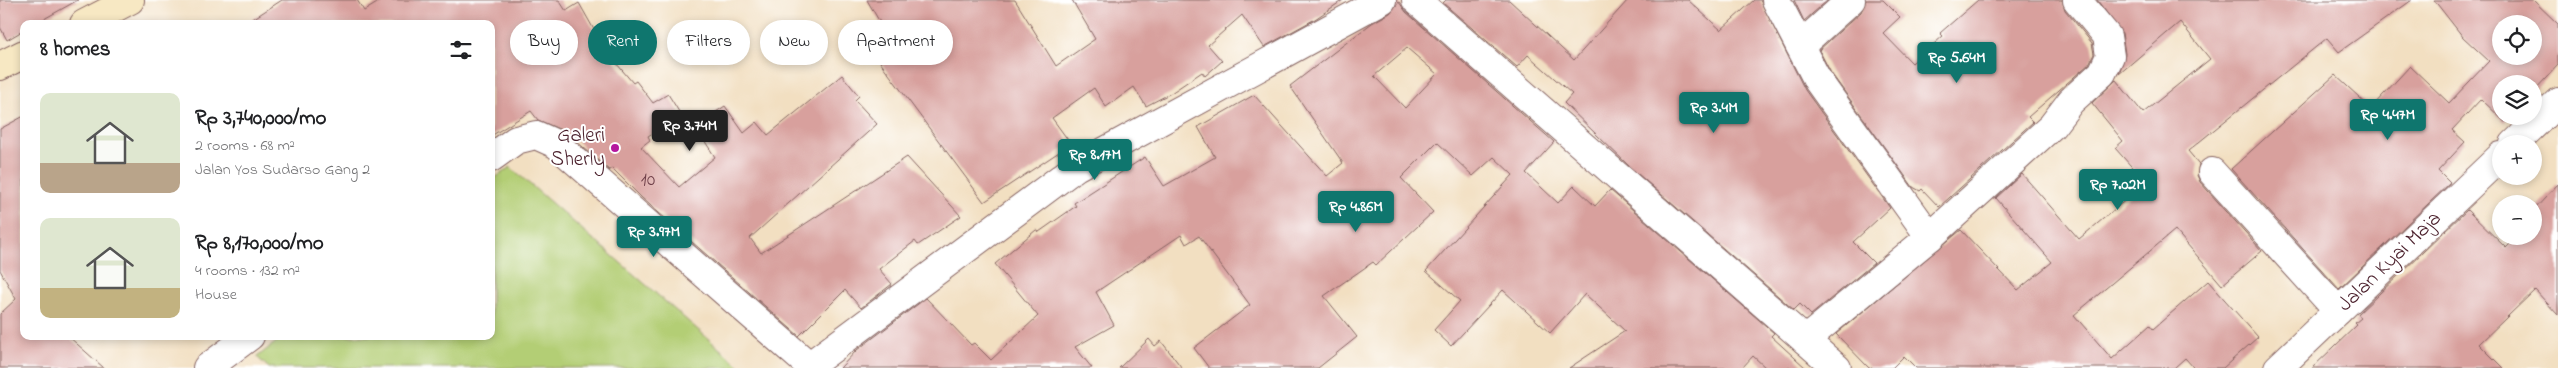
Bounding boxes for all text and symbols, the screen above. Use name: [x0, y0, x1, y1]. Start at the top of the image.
map controls: [2492, 15, 2542, 245]
button: locate: [2492, 15, 2542, 65]
chip: Buy: [510, 20, 578, 65]
chip: Rent: [588, 20, 657, 65]
chip: Filters: [667, 20, 750, 65]
chip: New: [760, 20, 828, 65]
chip: Apartment: [838, 20, 953, 65]
text: 8 homes: [40, 35, 110, 65]
icon: filters: [447, 36, 475, 64]
pin: Rp 5.64M: [1905, 42, 2009, 84]
text: Rp 5.64M: [1928, 46, 1986, 70]
button: layers: [2492, 75, 2542, 125]
pin: Rp 3.4M: [1668, 92, 1760, 134]
text: Rp 3.4M: [1690, 96, 1738, 120]
pin: Rp 4.47M: [2336, 98, 2440, 141]
text: Rp 4.47M: [2361, 103, 2415, 127]
text: Rp 3,740,000/mo: [195, 104, 327, 134]
pin: Rp 3.74M: [638, 110, 742, 152]
icon: home: [80, 113, 140, 173]
text: Rp 3.74M: [663, 114, 717, 138]
place label: Galeri Sherly: [550, 121, 605, 177]
text: 2 rooms · 68 m²: [195, 134, 295, 158]
button: +: [2492, 135, 2542, 185]
pin: Rp 8.17M: [1043, 138, 1147, 181]
marker: Galeri Sherly: [609, 142, 621, 154]
text: Rp 8.17M: [1069, 143, 1121, 167]
text: Jalan Yos Sudarso Gang 2: [195, 158, 370, 182]
house number: 10: [641, 167, 655, 194]
pin: Rp 7.02M: [2066, 168, 2170, 211]
text: Rp 7.02M: [2090, 173, 2146, 197]
pin: Rp 4.86M: [1304, 190, 1408, 233]
text: Rp 4.86M: [1329, 195, 1383, 219]
button: −: [2492, 195, 2542, 245]
street label: Jalan Kyai Maja: [2331, 205, 2450, 321]
pin: Rp 3.97M: [602, 216, 706, 258]
text: Rp 3.97M: [628, 220, 680, 244]
text: Rp 8,170,000/mo: [195, 229, 324, 259]
icon: home: [80, 238, 140, 298]
text: 4 rooms · 132 m²: [195, 259, 300, 283]
text: House: [195, 283, 237, 307]

